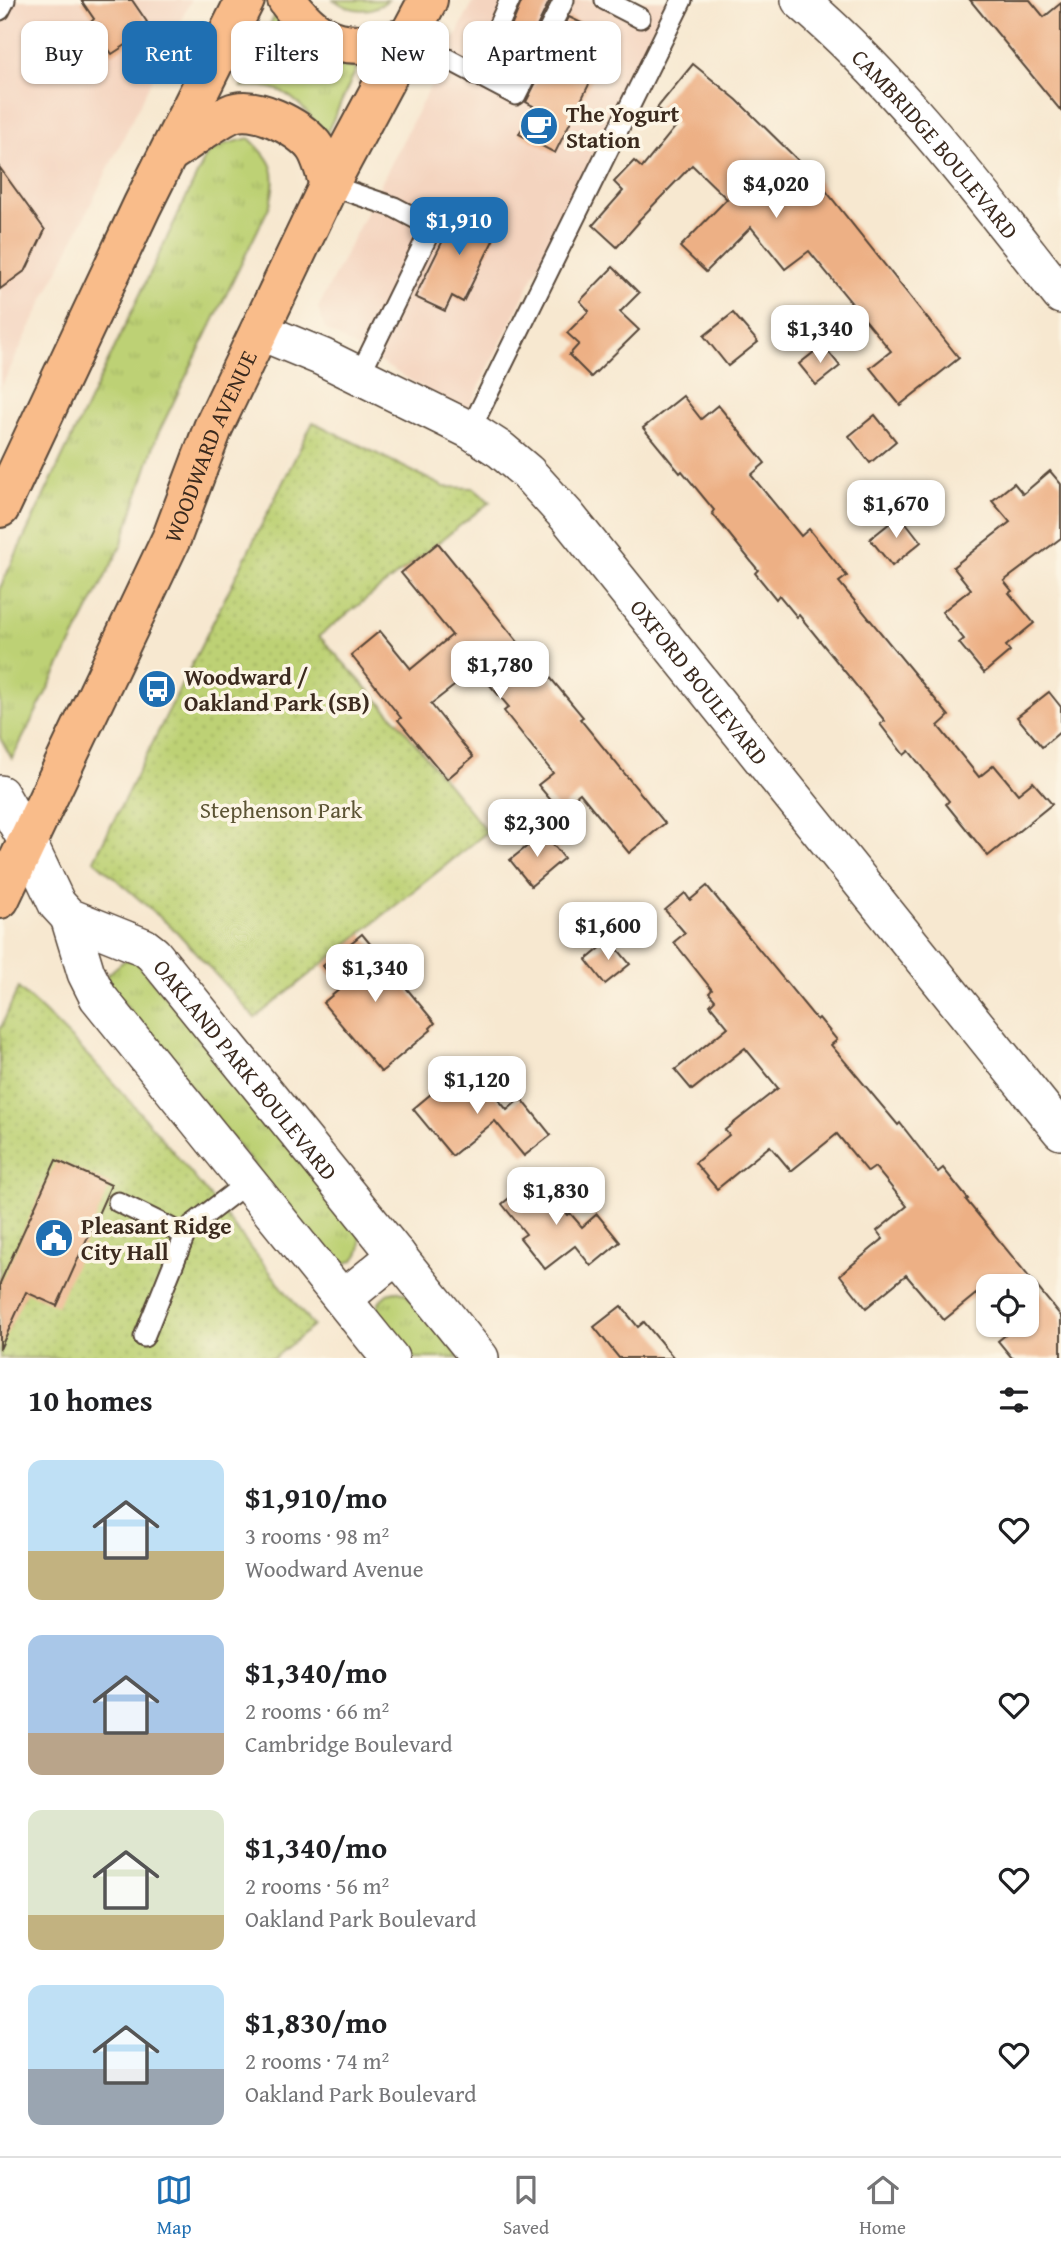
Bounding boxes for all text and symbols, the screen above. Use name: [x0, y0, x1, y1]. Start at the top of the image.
chip: Buy: [21, 21, 108, 84]
chip: Rent: [122, 21, 217, 84]
chip: Filters: [231, 21, 343, 84]
chip: New: [357, 21, 449, 84]
chip: Apartment: [463, 21, 621, 84]
street label: CAMBRIDGE BOULEVARD: [845, 41, 1027, 246]
place label: The Yogurt Station: [566, 97, 680, 156]
cafe icon: The Yogurt Station: [518, 105, 560, 147]
pin: $4,020: [719, 160, 833, 220]
text: $4,020: [743, 166, 809, 199]
pin: $1,910: [402, 198, 516, 257]
text: $1,910: [426, 203, 492, 236]
pin: $1,340: [763, 306, 877, 365]
text: $1,340: [787, 311, 853, 344]
street label: WOODWARD AVENUE: [155, 345, 264, 547]
pin: $1,670: [839, 480, 953, 540]
text: $1,670: [863, 486, 929, 519]
street label: OXFORD BOULEVARD: [623, 592, 777, 772]
pin: $1,780: [443, 642, 557, 701]
text: $1,780: [467, 647, 533, 680]
place label: Woodward / Oakland Park (SB): [184, 660, 370, 719]
bus stop icon: Woodward / Oakland Park (SB): [136, 668, 178, 710]
park label: Stephenson Park: [200, 793, 363, 826]
pin: $2,300: [480, 800, 594, 859]
text: $2,300: [504, 805, 570, 838]
pin: $1,600: [551, 902, 665, 962]
text: $1,600: [575, 908, 641, 941]
pin: $1,340: [318, 944, 432, 1004]
text: $1,340: [342, 950, 408, 983]
street label: OAKLAND PARK BOULEVARD: [147, 951, 346, 1187]
pin: $1,120: [420, 1056, 534, 1116]
text: $1,120: [444, 1062, 510, 1095]
pin: $1,830: [499, 1168, 613, 1227]
text: $1,830: [523, 1173, 589, 1206]
place label: Pleasant Ridge City Hall: [81, 1209, 232, 1268]
public building icon: Pleasant Ridge City Hall: [33, 1217, 75, 1259]
map controls: [976, 1274, 1039, 1337]
button: locate: [976, 1274, 1039, 1337]
text: 10 homes: [28, 1378, 153, 1422]
icon: filters: [995, 1381, 1033, 1419]
text: $1,910/mo: [245, 1475, 387, 1519]
icon: home: [84, 1488, 168, 1572]
icon: heart: [995, 1511, 1033, 1549]
text: 3 rooms · 98 m²: [245, 1519, 389, 1552]
text: Woodward Avenue: [245, 1552, 424, 1585]
text: $1,340/mo: [245, 1650, 387, 1694]
icon: home: [84, 1663, 168, 1747]
icon: heart: [995, 1686, 1033, 1724]
text: 2 rooms · 66 m²: [245, 1694, 389, 1727]
text: Cambridge Boulevard: [245, 1727, 452, 1760]
text: $1,340/mo: [245, 1825, 387, 1869]
icon: home: [84, 1838, 168, 1922]
icon: heart: [995, 1861, 1033, 1899]
text: 2 rooms · 56 m²: [245, 1869, 389, 1902]
text: Oakland Park Boulevard: [245, 1902, 476, 1935]
text: $1,830/mo: [245, 2000, 387, 2044]
icon: home: [84, 2013, 168, 2097]
icon: heart: [995, 2036, 1033, 2074]
text: 2 rooms · 74 m²: [245, 2044, 389, 2077]
text: Oakland Park Boulevard: [245, 2077, 476, 2110]
tab: Map: [155, 2171, 193, 2241]
tab: Saved: [503, 2171, 549, 2241]
tab: Home: [859, 2171, 906, 2241]

